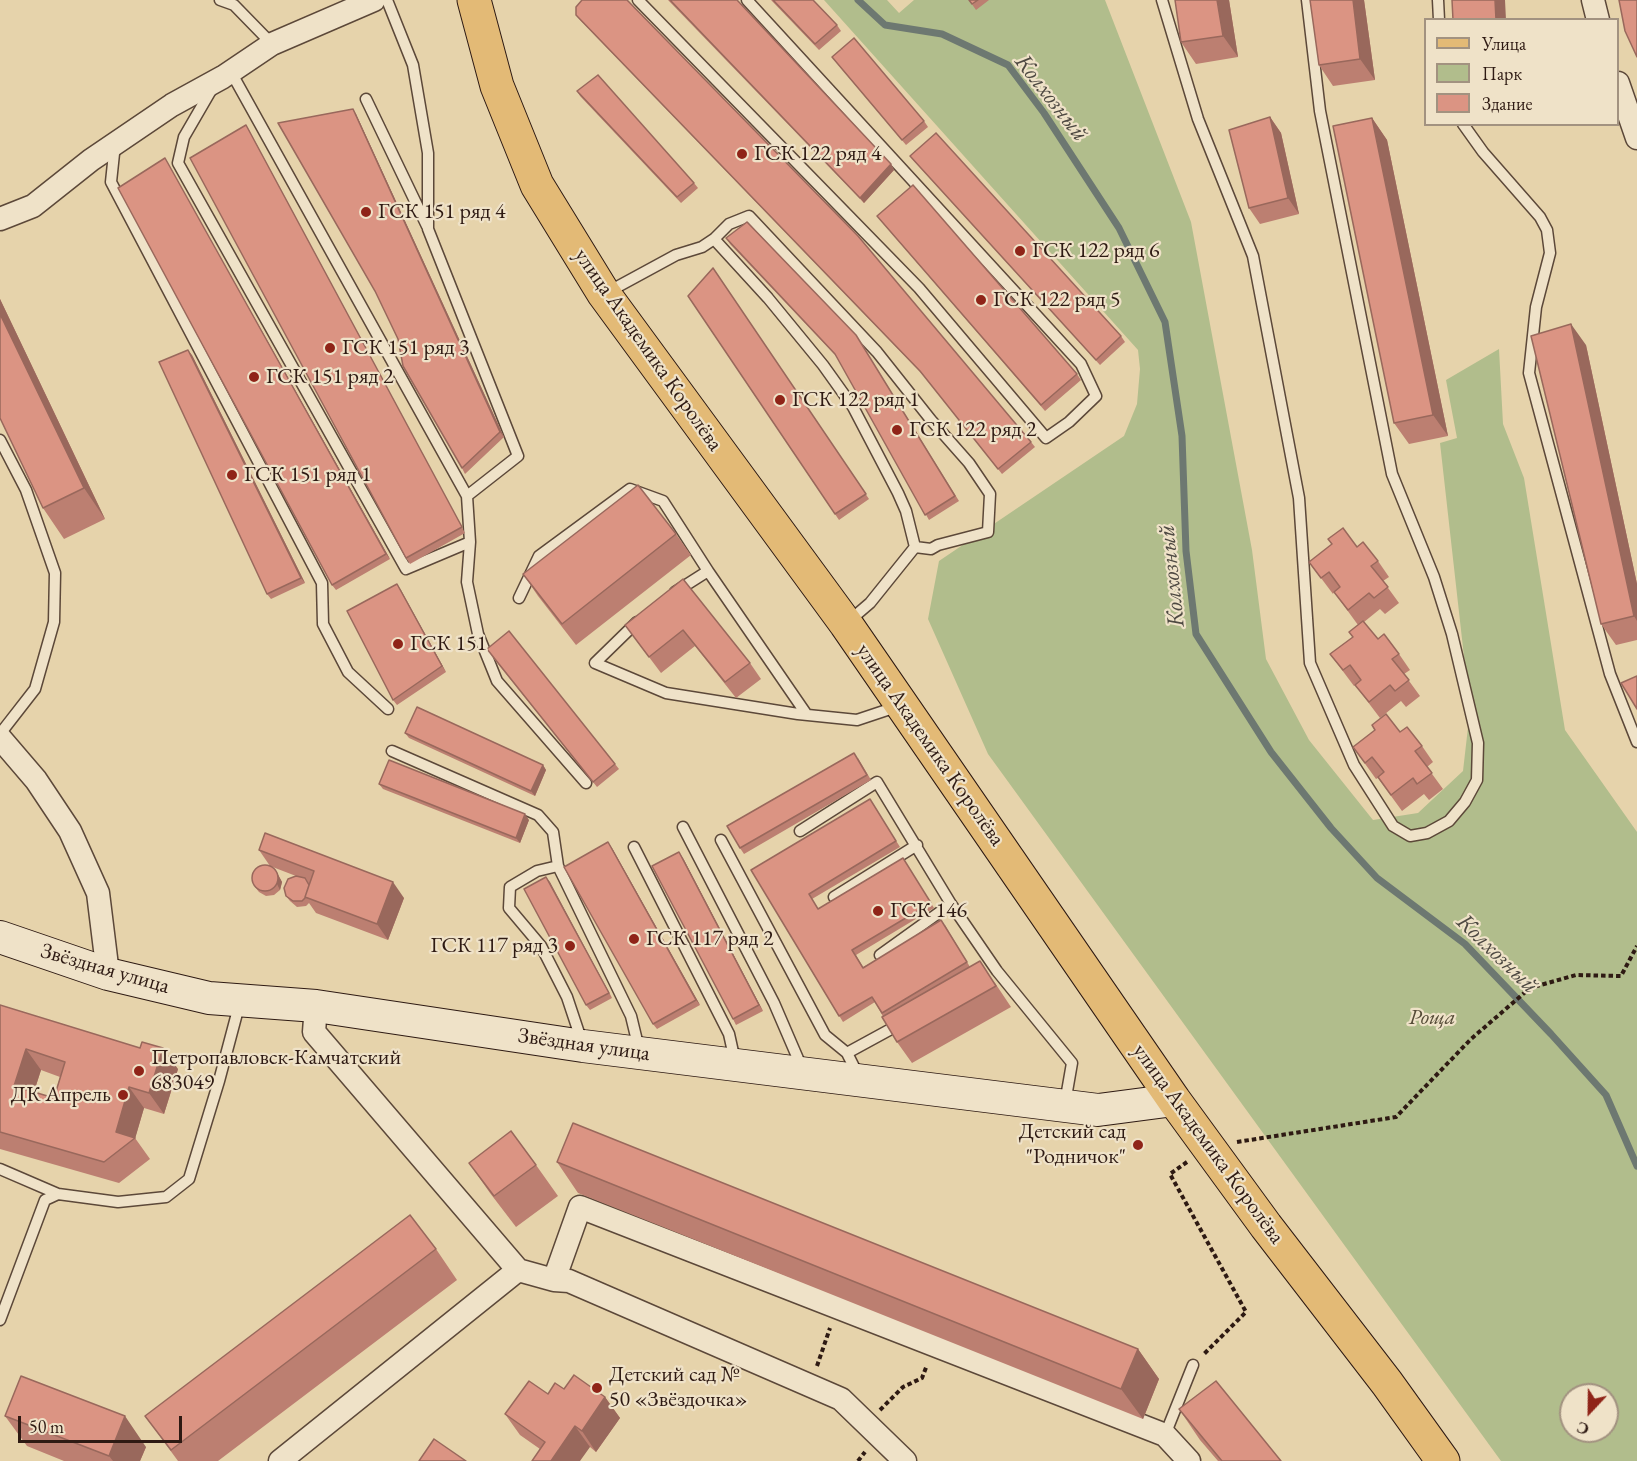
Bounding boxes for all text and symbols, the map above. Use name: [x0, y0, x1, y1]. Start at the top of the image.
legend: [1424, 18, 1619, 126]
text: Улица: [1482, 32, 1526, 55]
water label: Колхозный: [1008, 49, 1094, 147]
text: Парк: [1482, 62, 1522, 85]
text: Здание: [1482, 92, 1532, 115]
place label: ГСК 122 ряд 4: [754, 141, 881, 167]
marker: ГСК 122 ряд 4: [735, 147, 749, 161]
place label: ГСК 151 ряд 4: [378, 199, 505, 225]
marker: ГСК 151 ряд 4: [359, 205, 373, 219]
place label: ГСК 122 ряд 6: [1032, 238, 1159, 264]
street label: улица Академика Королёва: [568, 244, 728, 456]
marker: ГСК 122 ряд 6: [1013, 244, 1027, 258]
place label: ГСК 122 ряд 5: [993, 287, 1120, 313]
marker: ГСК 122 ряд 5: [974, 293, 988, 307]
place label: ГСК 151 ряд 3: [342, 335, 469, 361]
marker: ГСК 151 ряд 3: [323, 341, 337, 355]
place label: ГСК 151 ряд 2: [266, 364, 393, 390]
marker: ГСК 151 ряд 2: [247, 370, 261, 384]
place label: ГСК 122 ряд 1: [792, 387, 919, 413]
marker: ГСК 122 ряд 1: [773, 393, 787, 407]
place label: ГСК 122 ряд 2: [909, 417, 1036, 443]
marker: ГСК 122 ряд 2: [890, 423, 904, 437]
place label: ГСК 151 ряд 1: [244, 462, 371, 488]
marker: ГСК 151 ряд 1: [225, 468, 239, 482]
water label: Колхозный: [1152, 523, 1192, 629]
place label: ГСК 151: [410, 631, 487, 657]
marker: ГСК 151: [391, 637, 405, 651]
street label: улица Академика Королёва: [850, 639, 1010, 851]
place label: ГСК 146: [890, 898, 967, 924]
marker: ГСК 146: [871, 904, 885, 918]
water label: Колхозный: [1450, 908, 1544, 1000]
place label: ГСК 117 ряд 2: [646, 926, 773, 952]
marker: ГСК 117 ряд 2: [627, 932, 641, 946]
place label: ГСК 117 ряд 3: [431, 933, 558, 959]
street label: Звёздная улица: [37, 938, 173, 1000]
marker: ГСК 117 ряд 3: [563, 939, 577, 953]
park label: Роща: [1408, 1005, 1456, 1031]
street label: Звёздная улица: [516, 1023, 652, 1067]
street label: улица Академика Королёва: [1126, 1039, 1290, 1249]
place label: Петропавловск-Камчатский 683049: [151, 1045, 401, 1096]
marker: Петропавловск-Камчатский 683049: [132, 1064, 146, 1078]
place label: ДК Апрель: [11, 1082, 111, 1108]
marker: ДК Апрель: [116, 1088, 130, 1102]
place label: Детский сад "Родничок": [1019, 1119, 1126, 1170]
marker: Детский сад "Родничок": [1131, 1138, 1145, 1152]
place label: Детский сад № 50 «Звёздочка»: [609, 1362, 748, 1414]
marker: Детский сад № 50 «Звёздочка»: [590, 1381, 604, 1395]
north arrow: [1559, 1383, 1619, 1443]
scale bar: [21, 1404, 184, 1442]
text: 50 m: [29, 1415, 64, 1438]
text: С: [1574, 1416, 1592, 1440]

